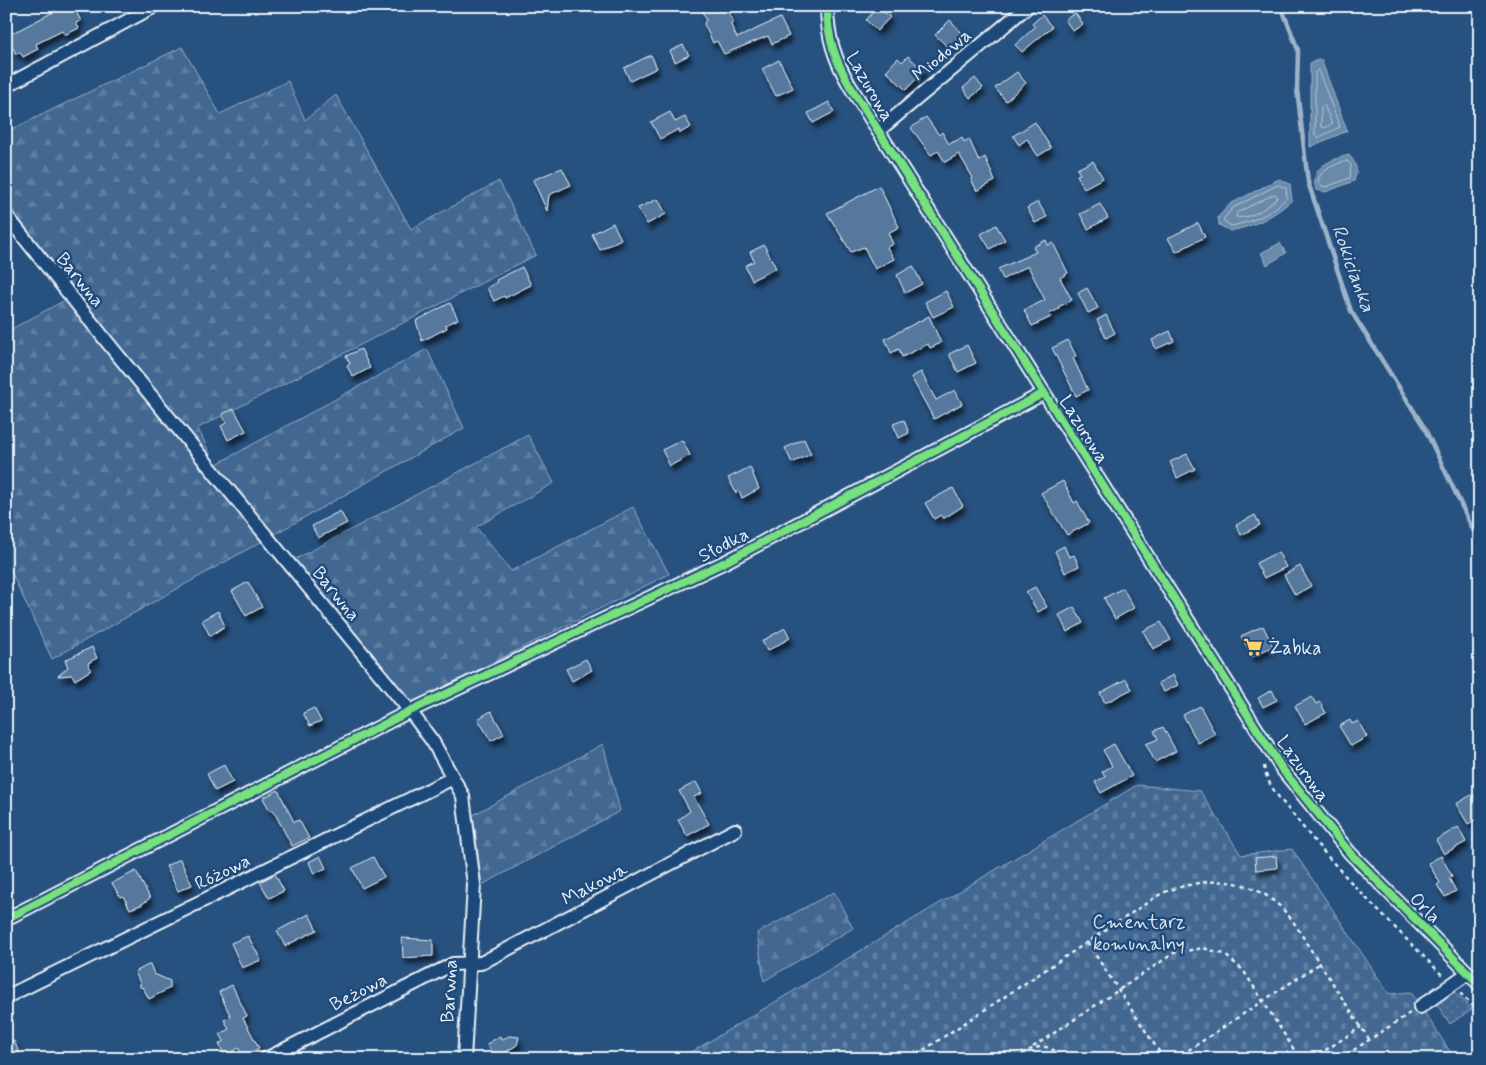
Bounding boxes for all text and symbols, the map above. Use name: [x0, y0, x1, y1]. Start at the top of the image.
street label: Miodowa: [907, 23, 977, 87]
street label: Lazurowa: [840, 47, 900, 126]
water label: Rokicianka: [1324, 221, 1381, 316]
street label: Barwna: [50, 247, 110, 313]
street label: Lazurowa: [1053, 391, 1115, 469]
street label: Słodka: [694, 522, 753, 569]
street label: Barwna: [306, 561, 366, 627]
supermarket icon: Żabka: [1242, 636, 1264, 658]
place label: Żabka: [1268, 636, 1321, 661]
street label: Lazurowa: [1270, 731, 1335, 807]
street label: Różowa: [191, 848, 255, 897]
street label: Makowa: [558, 856, 632, 912]
street label: Orla: [1404, 887, 1446, 929]
park label: Cmentarz komunalny: [1093, 910, 1186, 957]
street label: Barwna: [435, 959, 464, 1023]
street label: Beżowa: [326, 967, 392, 1017]

